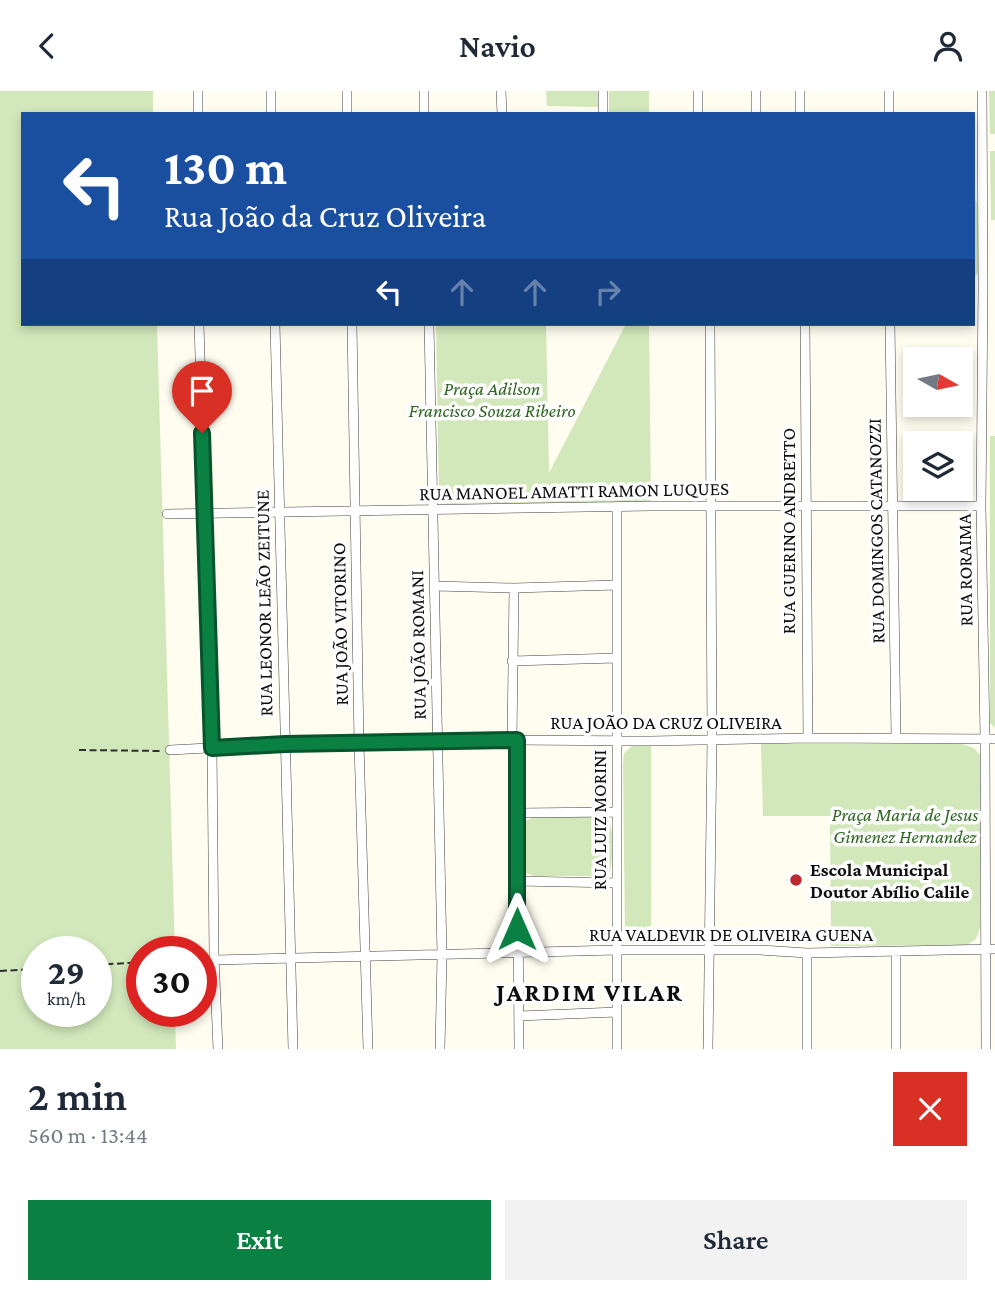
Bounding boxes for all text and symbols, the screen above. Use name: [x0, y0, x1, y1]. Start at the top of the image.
icon: back: [28, 27, 66, 65]
icon: person: [929, 27, 967, 65]
text: Navio: [459, 28, 536, 64]
icon: left: [49, 140, 140, 231]
text: 130 m: [164, 140, 287, 195]
text: Rua João da Cruz Oliveira: [164, 198, 486, 234]
icon: left: [370, 273, 408, 311]
icon: ahead: [443, 273, 481, 311]
icon: ahead: [516, 273, 554, 311]
icon: right: [589, 273, 627, 311]
north arrow: [903, 347, 973, 417]
map controls: [903, 347, 973, 501]
pin: [172, 361, 232, 433]
icon: arrive: [183, 372, 221, 410]
park label: Praça Adilson Francisco Souza Ribeiro: [408, 378, 576, 421]
street label: RUA DOMINGOS CATANOZZI: [864, 418, 888, 644]
street label: RUA GUERINO ANDRETTO: [778, 428, 799, 634]
button: layers: [903, 431, 973, 501]
street label: RUA MANOEL AMATTI RAMON LUQUES: [419, 478, 729, 504]
street label: RUA LEONOR LEÃO ZEITUNE: [252, 490, 276, 716]
street label: RUA RORAIMA: [954, 513, 976, 627]
street label: RUA JOÃO VITORINO: [328, 542, 352, 706]
street label: RUA JOÃO ROMANI: [406, 570, 430, 720]
street label: RUA JOÃO DA CRUZ OLIVEIRA: [550, 712, 782, 733]
street label: RUA LUIZ MORINI: [589, 750, 610, 890]
park label: Praça Maria de Jesus Gimenez Hernandez: [832, 804, 978, 847]
place label: Escola Municipal Doutor Abílio Calile: [810, 859, 969, 902]
marker: Escola Municipal Doutor Abílio Calile: [788, 872, 804, 888]
position arrow: [480, 892, 554, 966]
street label: RUA VALDEVIR DE OLIVEIRA GUENA: [589, 924, 873, 945]
speed limit sign: 30: [126, 936, 217, 1027]
text: 29: [48, 953, 85, 992]
district label: JARDIM VILAR: [493, 978, 684, 1007]
text: km/h: [47, 989, 86, 1009]
text: 2 min: [28, 1072, 127, 1119]
button: close: [893, 1072, 967, 1146]
text: 560 m · 13:44: [28, 1122, 148, 1148]
button: Exit: [28, 1200, 491, 1280]
button: Share: [505, 1200, 967, 1280]

